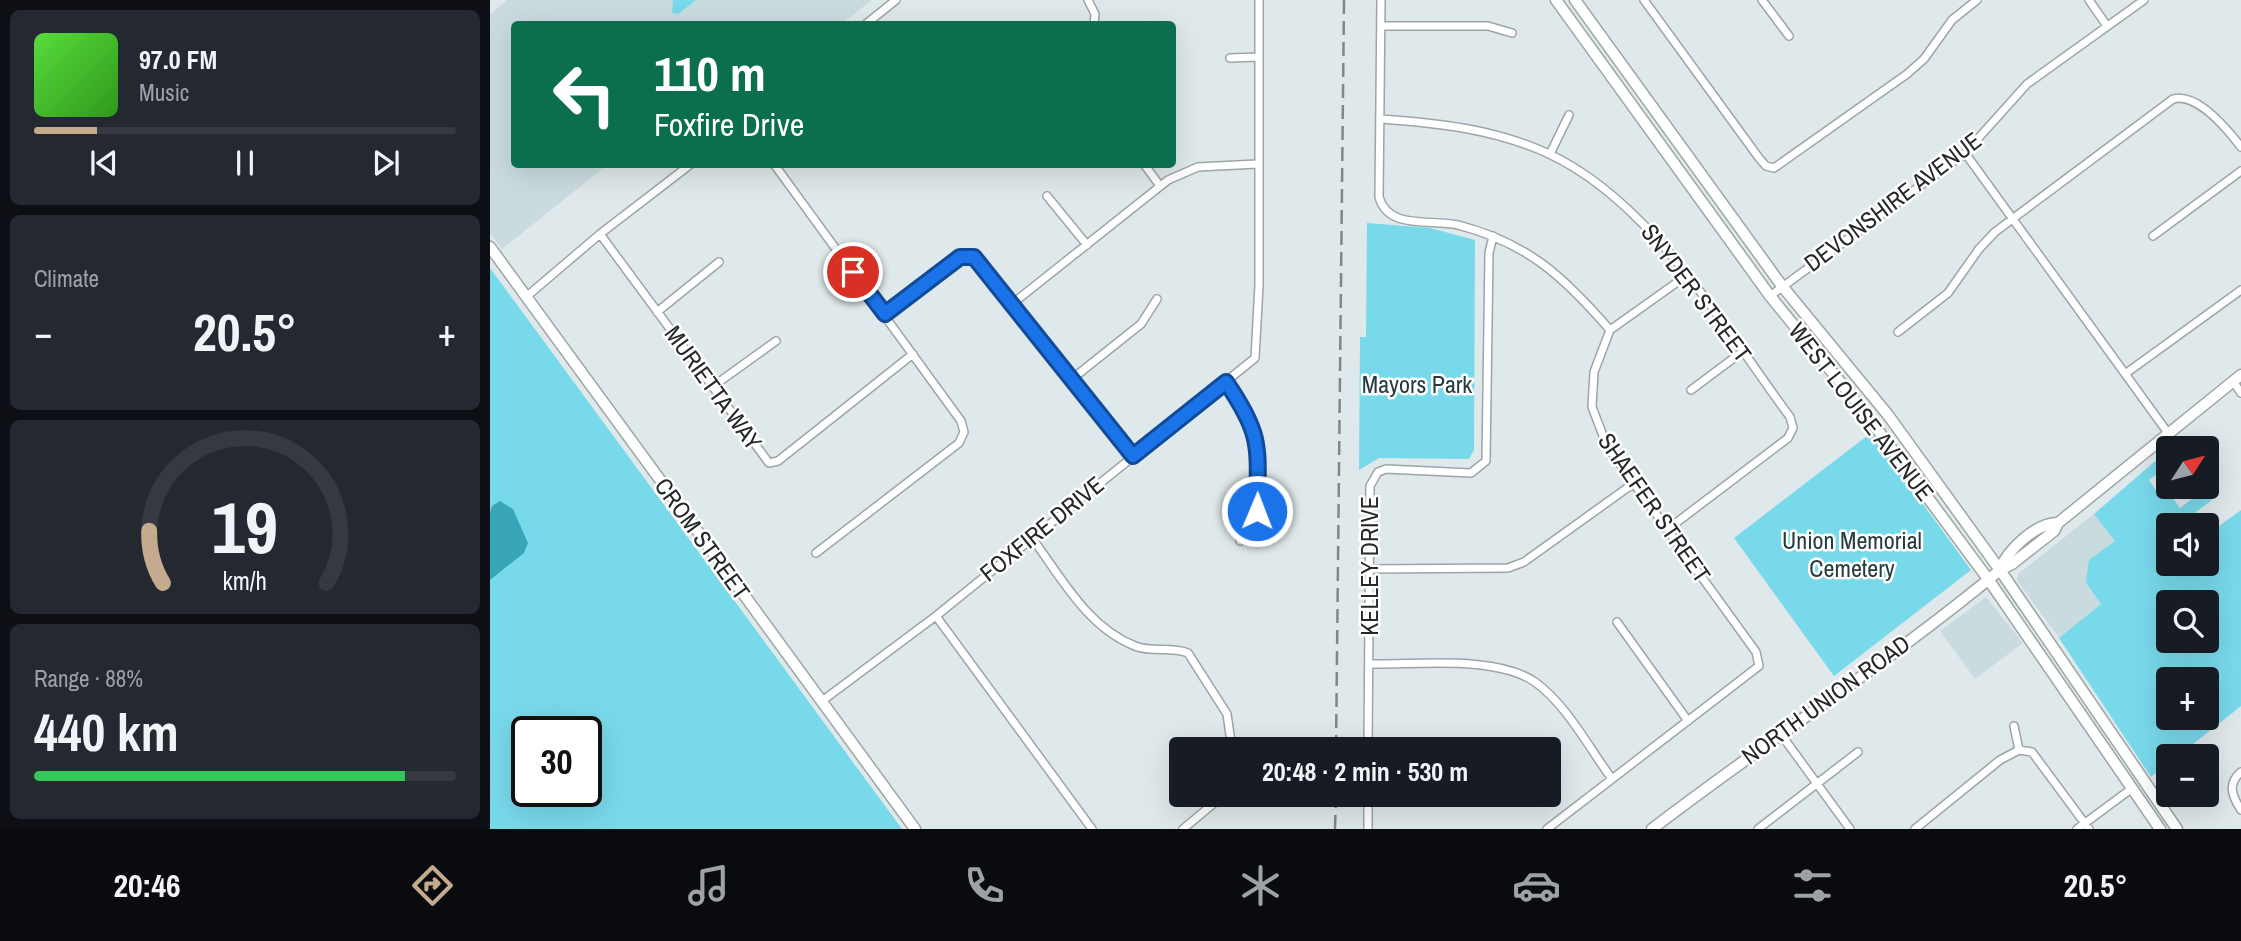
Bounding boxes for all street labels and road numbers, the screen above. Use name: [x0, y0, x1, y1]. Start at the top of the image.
street label: DEVONSHIRE AVENUE: [1797, 124, 1987, 278]
street label: SNYDER STREET: [1634, 217, 1759, 368]
street label: WEST LOUISE AVENUE: [1782, 316, 1942, 507]
street label: MURIETTA WAY: [658, 319, 770, 456]
street label: SHAEFER STREET: [1591, 426, 1718, 589]
street label: FOXFIRE DRIVE: [973, 468, 1110, 588]
street label: CROM STREET: [648, 471, 758, 606]
street label: KELLEY DRIVE: [1353, 496, 1385, 636]
street label: NORTH UNION ROAD: [1735, 627, 1916, 771]

